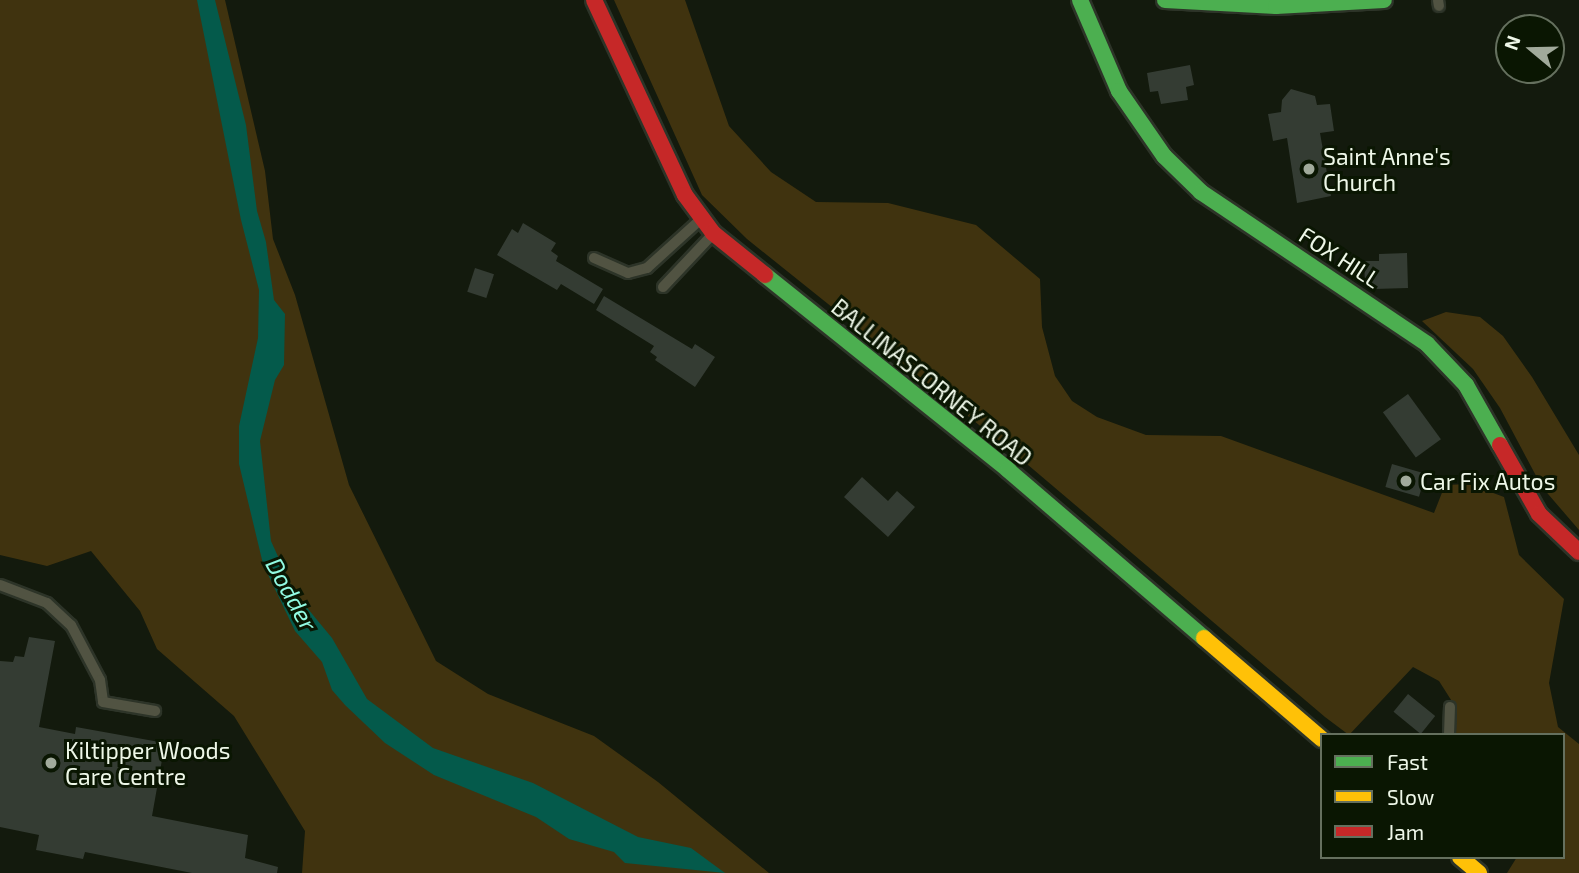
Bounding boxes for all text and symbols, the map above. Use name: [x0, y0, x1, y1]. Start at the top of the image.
north arrow: [1495, 14, 1565, 84]
text: N: [1498, 32, 1525, 53]
place label: Saint Anne's Church: [1323, 142, 1451, 196]
marker: Saint Anne's Church: [1301, 161, 1317, 177]
street label: FOX HILL: [1294, 221, 1386, 293]
street label: BALLINASCORNEY ROAD: [826, 292, 1038, 472]
place label: Car Fix Autos: [1420, 467, 1556, 495]
marker: Car Fix Autos: [1398, 473, 1414, 489]
water label: Dodder: [260, 552, 324, 636]
legend: [1320, 733, 1565, 859]
place label: Kiltipper Woods Care Centre: [65, 736, 231, 790]
text: Fast: [1387, 749, 1428, 774]
marker: Kiltipper Woods Care Centre: [43, 755, 59, 771]
text: Slow: [1387, 784, 1434, 809]
text: Jam: [1387, 819, 1424, 844]

